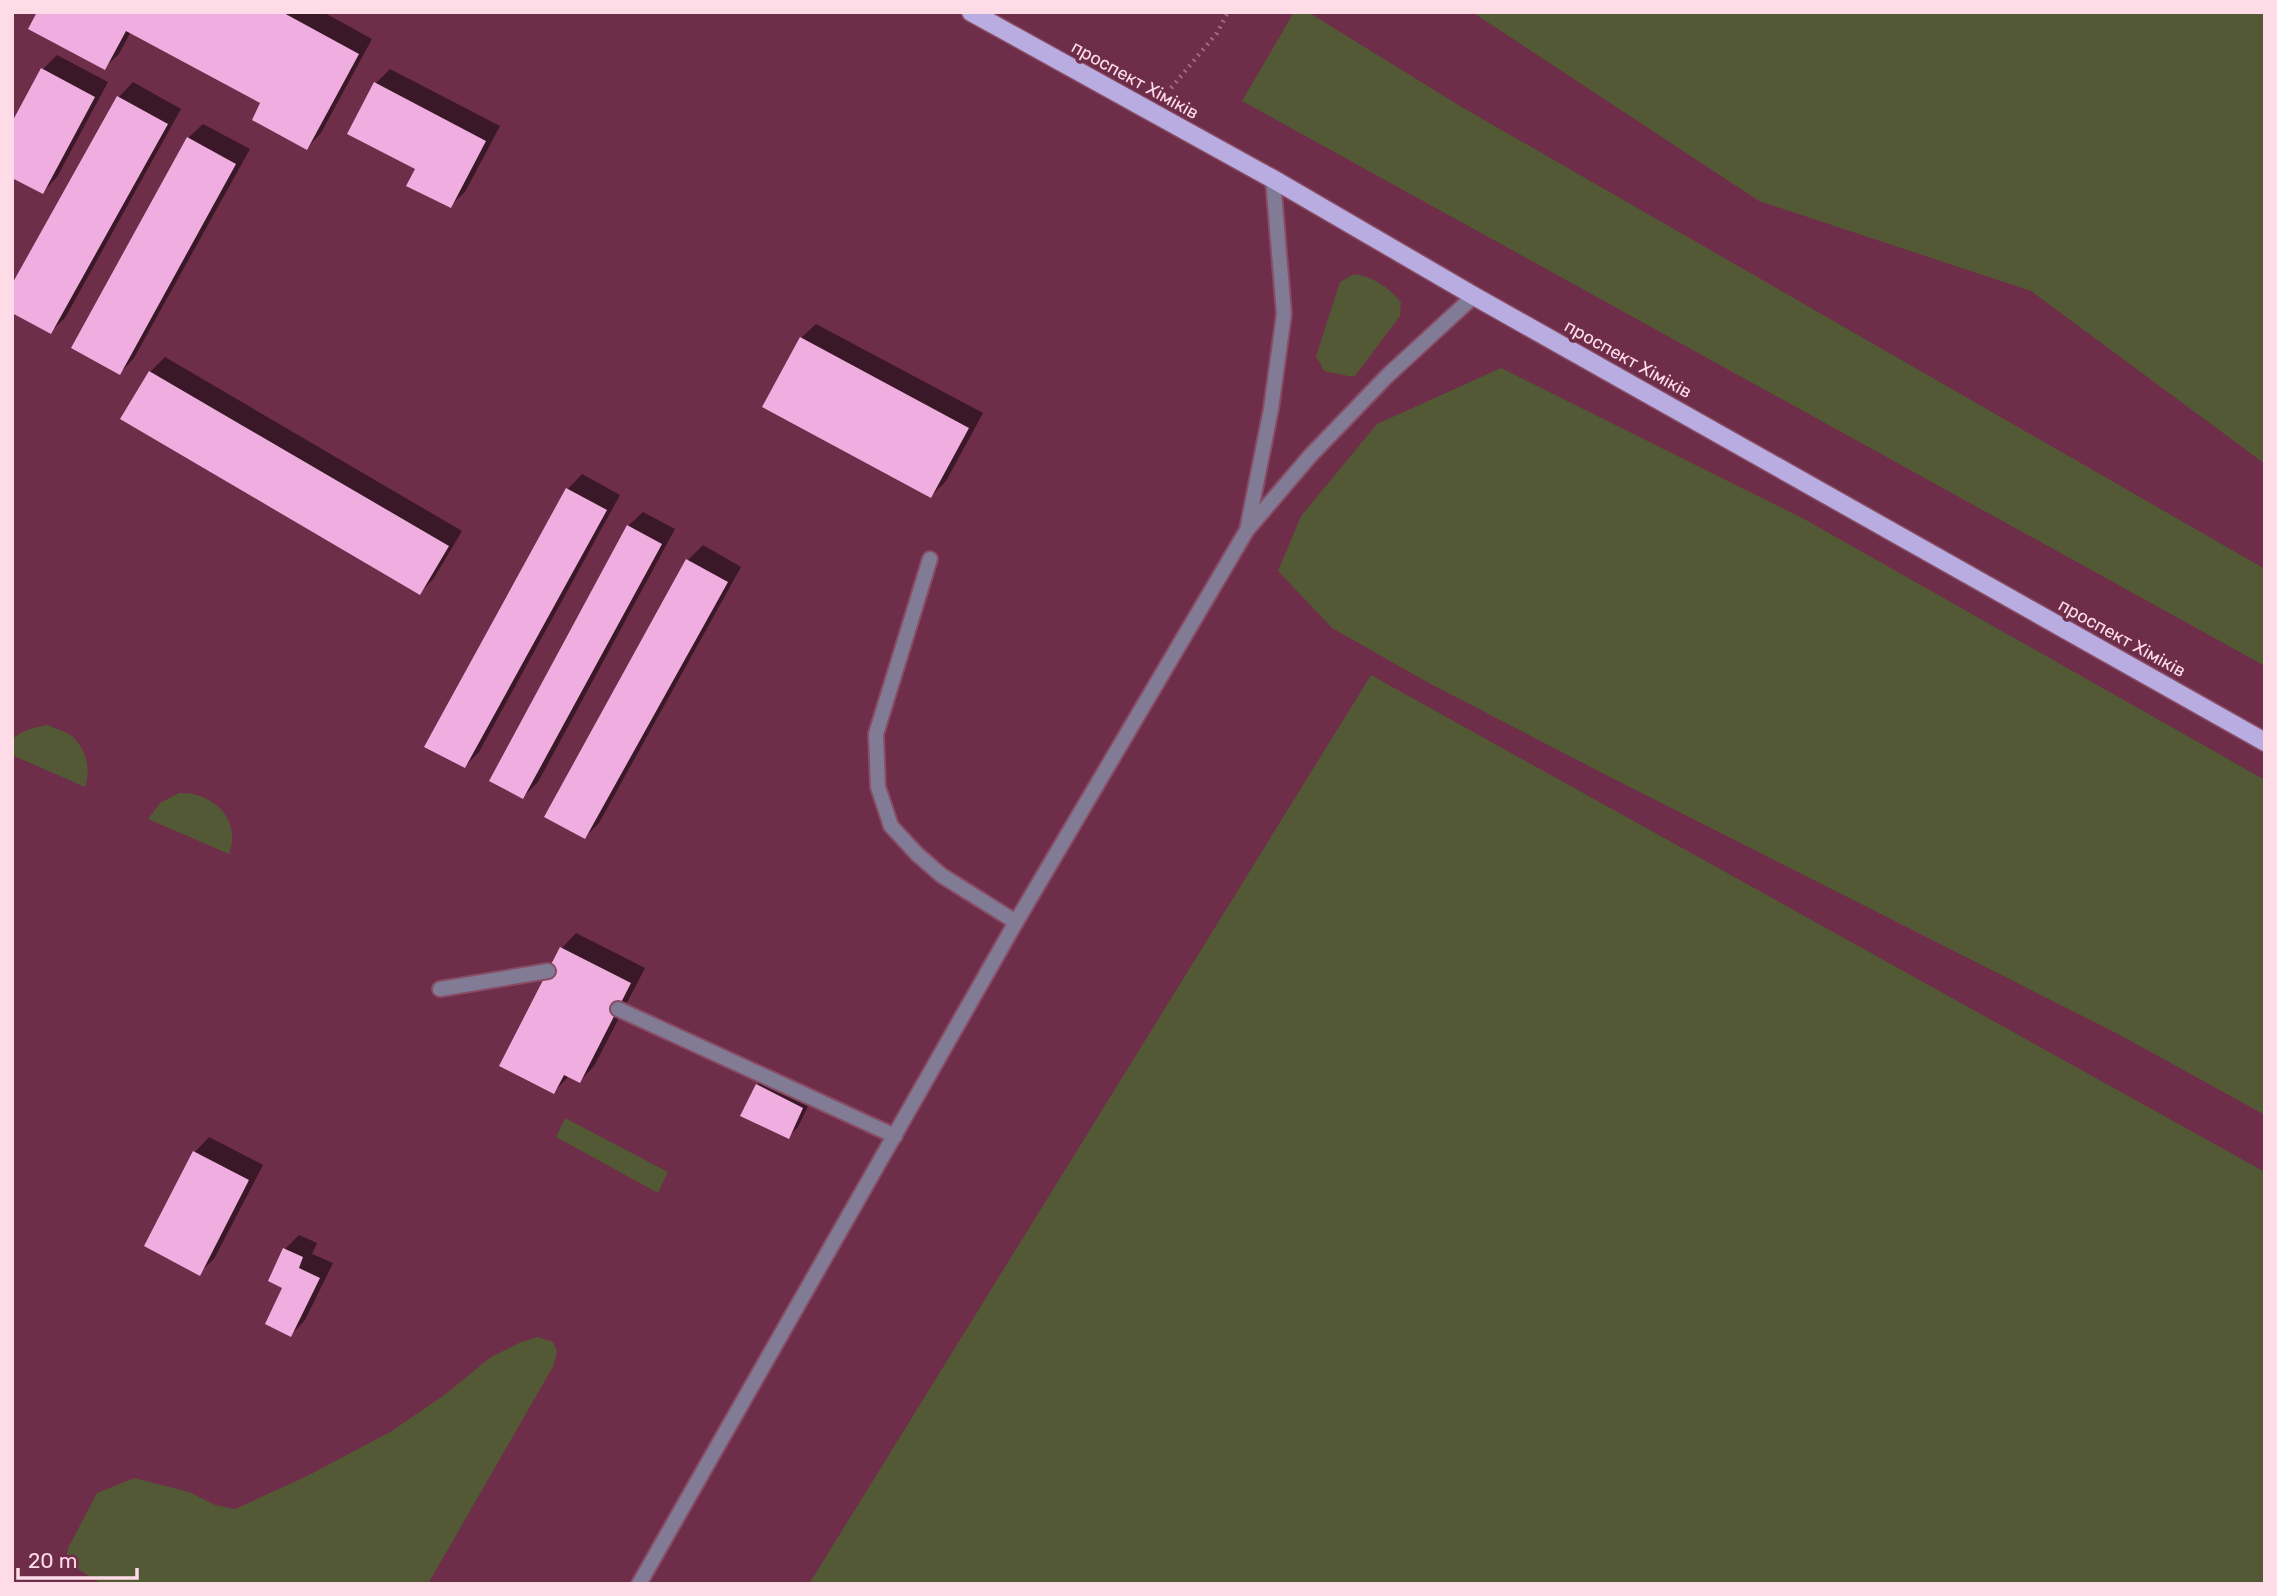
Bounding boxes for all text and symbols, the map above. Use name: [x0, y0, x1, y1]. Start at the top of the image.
street label: проспект Хіміків: [1068, 36, 1202, 124]
street label: проспект Хіміків: [1561, 315, 1695, 403]
street label: проспект Хіміків: [2055, 594, 2189, 682]
scale bar: [18, 1536, 136, 1580]
text: 20 m: [28, 1548, 77, 1573]

